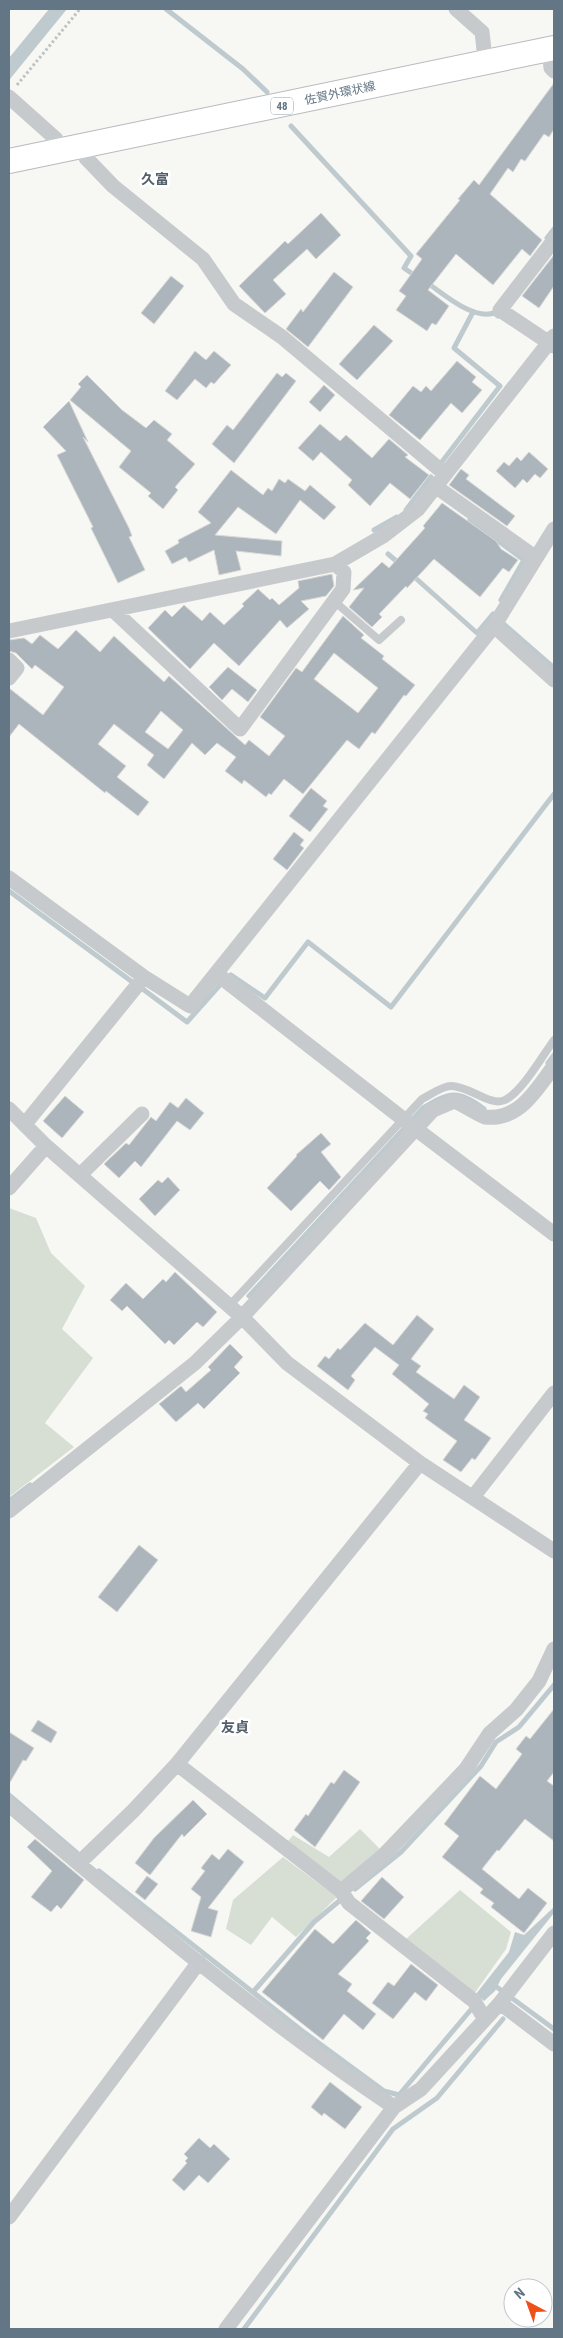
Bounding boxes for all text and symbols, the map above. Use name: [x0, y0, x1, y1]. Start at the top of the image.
street label: 佐賀外環状線: [303, 79, 377, 107]
road number: 48: [271, 98, 293, 114]
district label: 久富: [141, 171, 169, 187]
district label: 友貞: [221, 1719, 249, 1735]
north arrow: [503, 2278, 553, 2328]
text: N: [511, 2284, 528, 2302]

